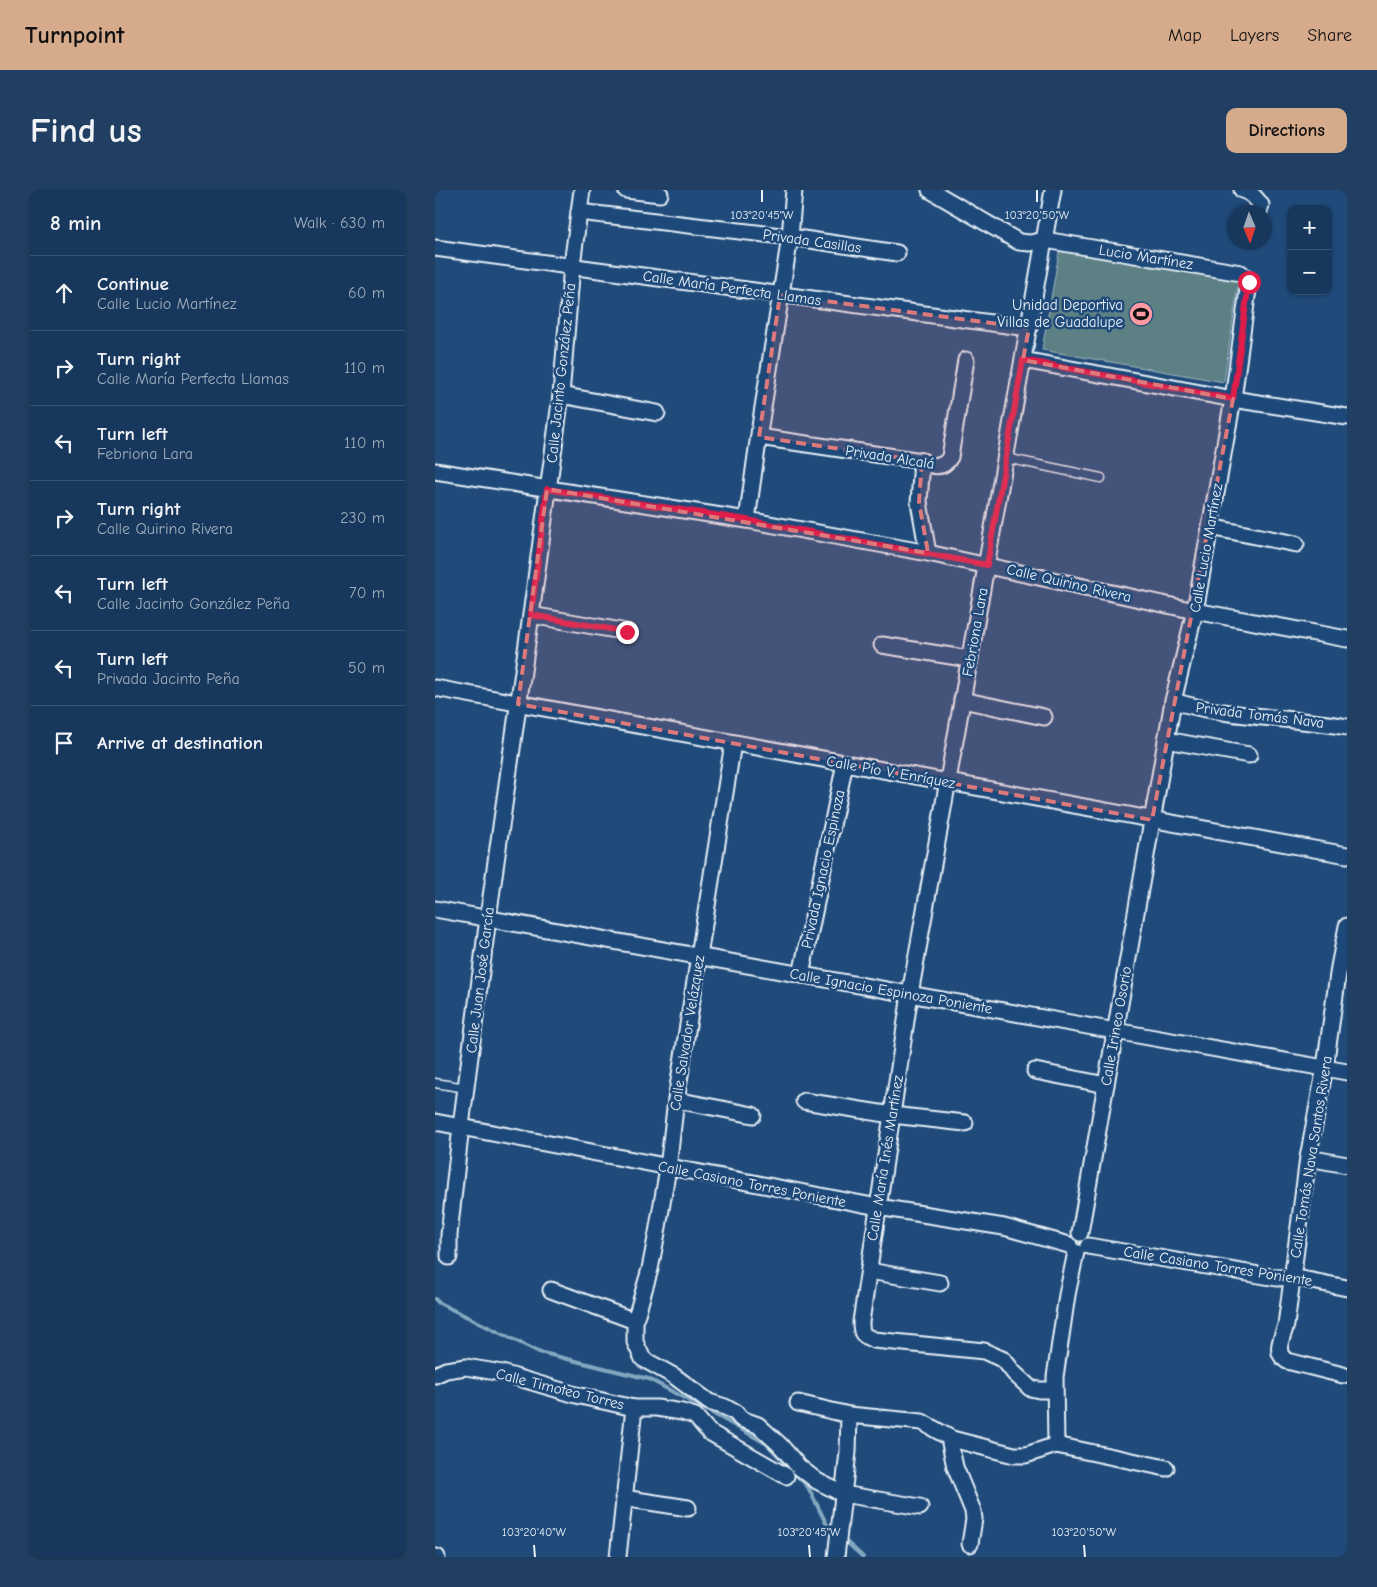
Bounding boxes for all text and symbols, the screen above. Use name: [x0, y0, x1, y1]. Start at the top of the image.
text: Turnpoint: [25, 21, 124, 49]
text: Map: [1168, 25, 1202, 46]
text: Layers: [1230, 25, 1279, 46]
text: Share: [1307, 25, 1352, 46]
button: Directions: [1226, 108, 1347, 153]
text: Find us: [30, 110, 142, 151]
north arrow: [1227, 205, 1272, 250]
map controls: [1287, 205, 1332, 295]
button: +: [1287, 205, 1332, 250]
text: 103°20'45"W: [730, 208, 794, 222]
text: 103°20'50"W: [1005, 208, 1070, 222]
text: 8 min: [50, 211, 101, 235]
text: Walk · 630 m: [294, 214, 385, 232]
street label: Privada Casillas: [762, 225, 862, 257]
street label: Lucio Martínez: [1098, 241, 1195, 273]
button: −: [1287, 250, 1332, 295]
street label: Calle María Perfecta Llamas: [642, 267, 822, 309]
route start: [1238, 271, 1261, 294]
text: Continue: [97, 273, 169, 295]
icon: ahead: [50, 279, 78, 307]
street label: Calle Jacinto González Peña: [543, 282, 579, 464]
text: 60 m: [348, 284, 385, 302]
text: Calle Lucio Martínez: [97, 295, 237, 313]
place label: Unidad Deportiva Villas de Guadalupe: [997, 296, 1123, 331]
sports icon: Unidad Deportiva Villas de Guadalupe: [1128, 301, 1154, 327]
text: Turn right: [97, 348, 181, 370]
icon: right: [50, 354, 78, 382]
text: 110 m: [344, 359, 385, 377]
text: Calle María Perfecta Llamas: [97, 370, 289, 388]
text: Turn left: [97, 423, 168, 445]
icon: left: [50, 429, 78, 457]
text: 110 m: [344, 434, 385, 452]
street label: Privada Alcalá: [844, 441, 936, 473]
text: Febriona Lara: [97, 445, 193, 463]
street label: Calle Lucio Martínez: [1186, 481, 1226, 614]
text: Turn right: [97, 498, 181, 520]
icon: right: [50, 504, 78, 532]
text: 230 m: [340, 509, 385, 527]
text: Calle Quirino Rivera: [97, 520, 233, 538]
street label: Calle Quirino Rivera: [1005, 560, 1133, 606]
text: Turn left: [97, 573, 168, 595]
icon: left: [50, 579, 78, 607]
text: 70 m: [349, 584, 385, 602]
street label: Febriona Lara: [958, 586, 992, 678]
text: Calle Jacinto González Peña: [97, 595, 290, 613]
route end: [616, 621, 639, 644]
text: Turn left: [97, 648, 168, 670]
icon: left: [50, 654, 78, 682]
text: 50 m: [348, 659, 385, 677]
text: Privada Jacinto Peña: [97, 670, 240, 688]
street label: Privada Tomás Nava: [1195, 698, 1325, 732]
icon: arrive: [50, 729, 78, 757]
text: Arrive at destination: [97, 732, 263, 754]
street label: Calle Pío V. Enríquez: [825, 752, 957, 792]
street label: Privada Ignacio Espinoza: [797, 788, 849, 950]
street label: Calle Juan José García: [462, 906, 498, 1054]
street label: Calle Salvador Velázquez: [666, 953, 708, 1112]
street label: Calle Ignacio Espinoza Poniente: [788, 964, 994, 1018]
street label: Calle Irineo Osorio: [1097, 965, 1135, 1087]
street label: Calle Tomás Nava Santos Rivera: [1286, 1055, 1336, 1259]
street label: Calle María Inés Martínez: [863, 1073, 907, 1242]
street label: Calle Casiano Torres Poniente: [657, 1157, 848, 1211]
street label: Calle Casiano Torres Poniente: [1122, 1242, 1314, 1290]
street label: Calle Timoteo Torres: [494, 1364, 626, 1414]
text: 103°20'40"W: [502, 1525, 567, 1539]
text: 103°20'45"W: [777, 1525, 841, 1539]
text: 103°20'50"W: [1052, 1525, 1117, 1539]

